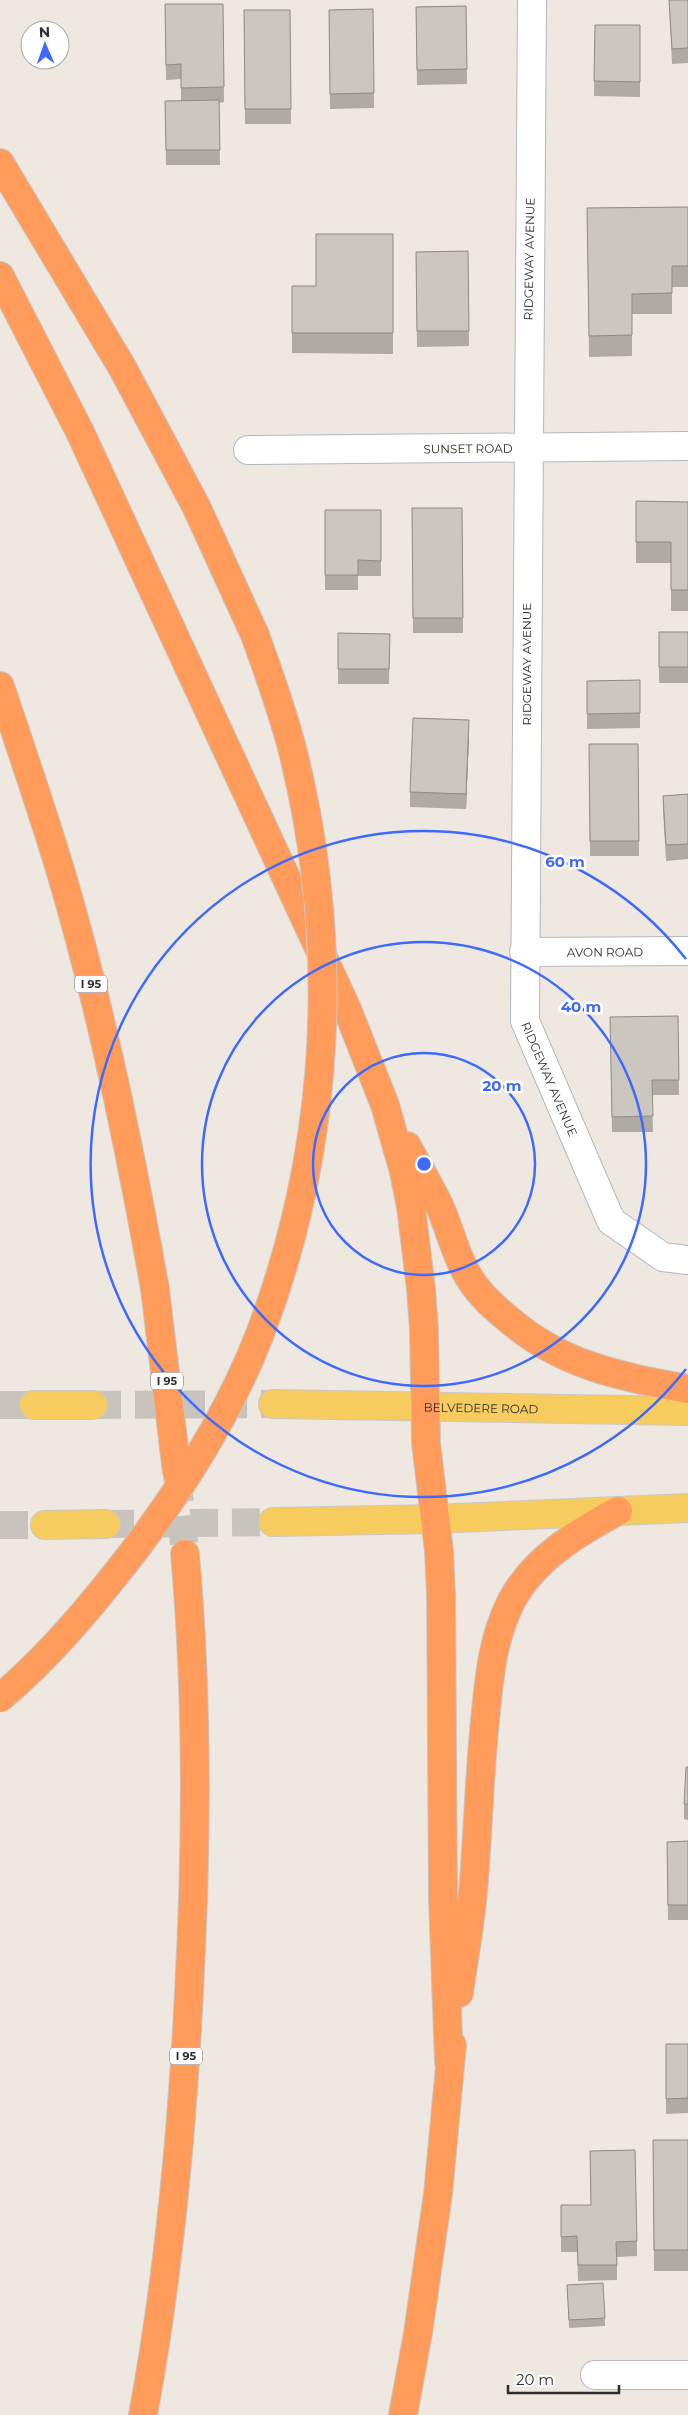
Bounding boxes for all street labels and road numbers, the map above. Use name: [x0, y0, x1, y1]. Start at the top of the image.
street label: RIDGEWAY AVENUE: [520, 197, 538, 321]
street label: SUNSET ROAD: [423, 440, 513, 456]
street label: RIDGEWAY AVENUE: [519, 603, 534, 725]
street label: AVON ROAD: [567, 944, 643, 959]
road number: I 95: [75, 976, 107, 992]
street label: RIDGEWAY AVENUE: [519, 1019, 581, 1138]
road number: I 95: [151, 1372, 183, 1390]
street label: BELVEDERE ROAD: [423, 1399, 539, 1416]
road number: I 95: [170, 2048, 202, 2064]

